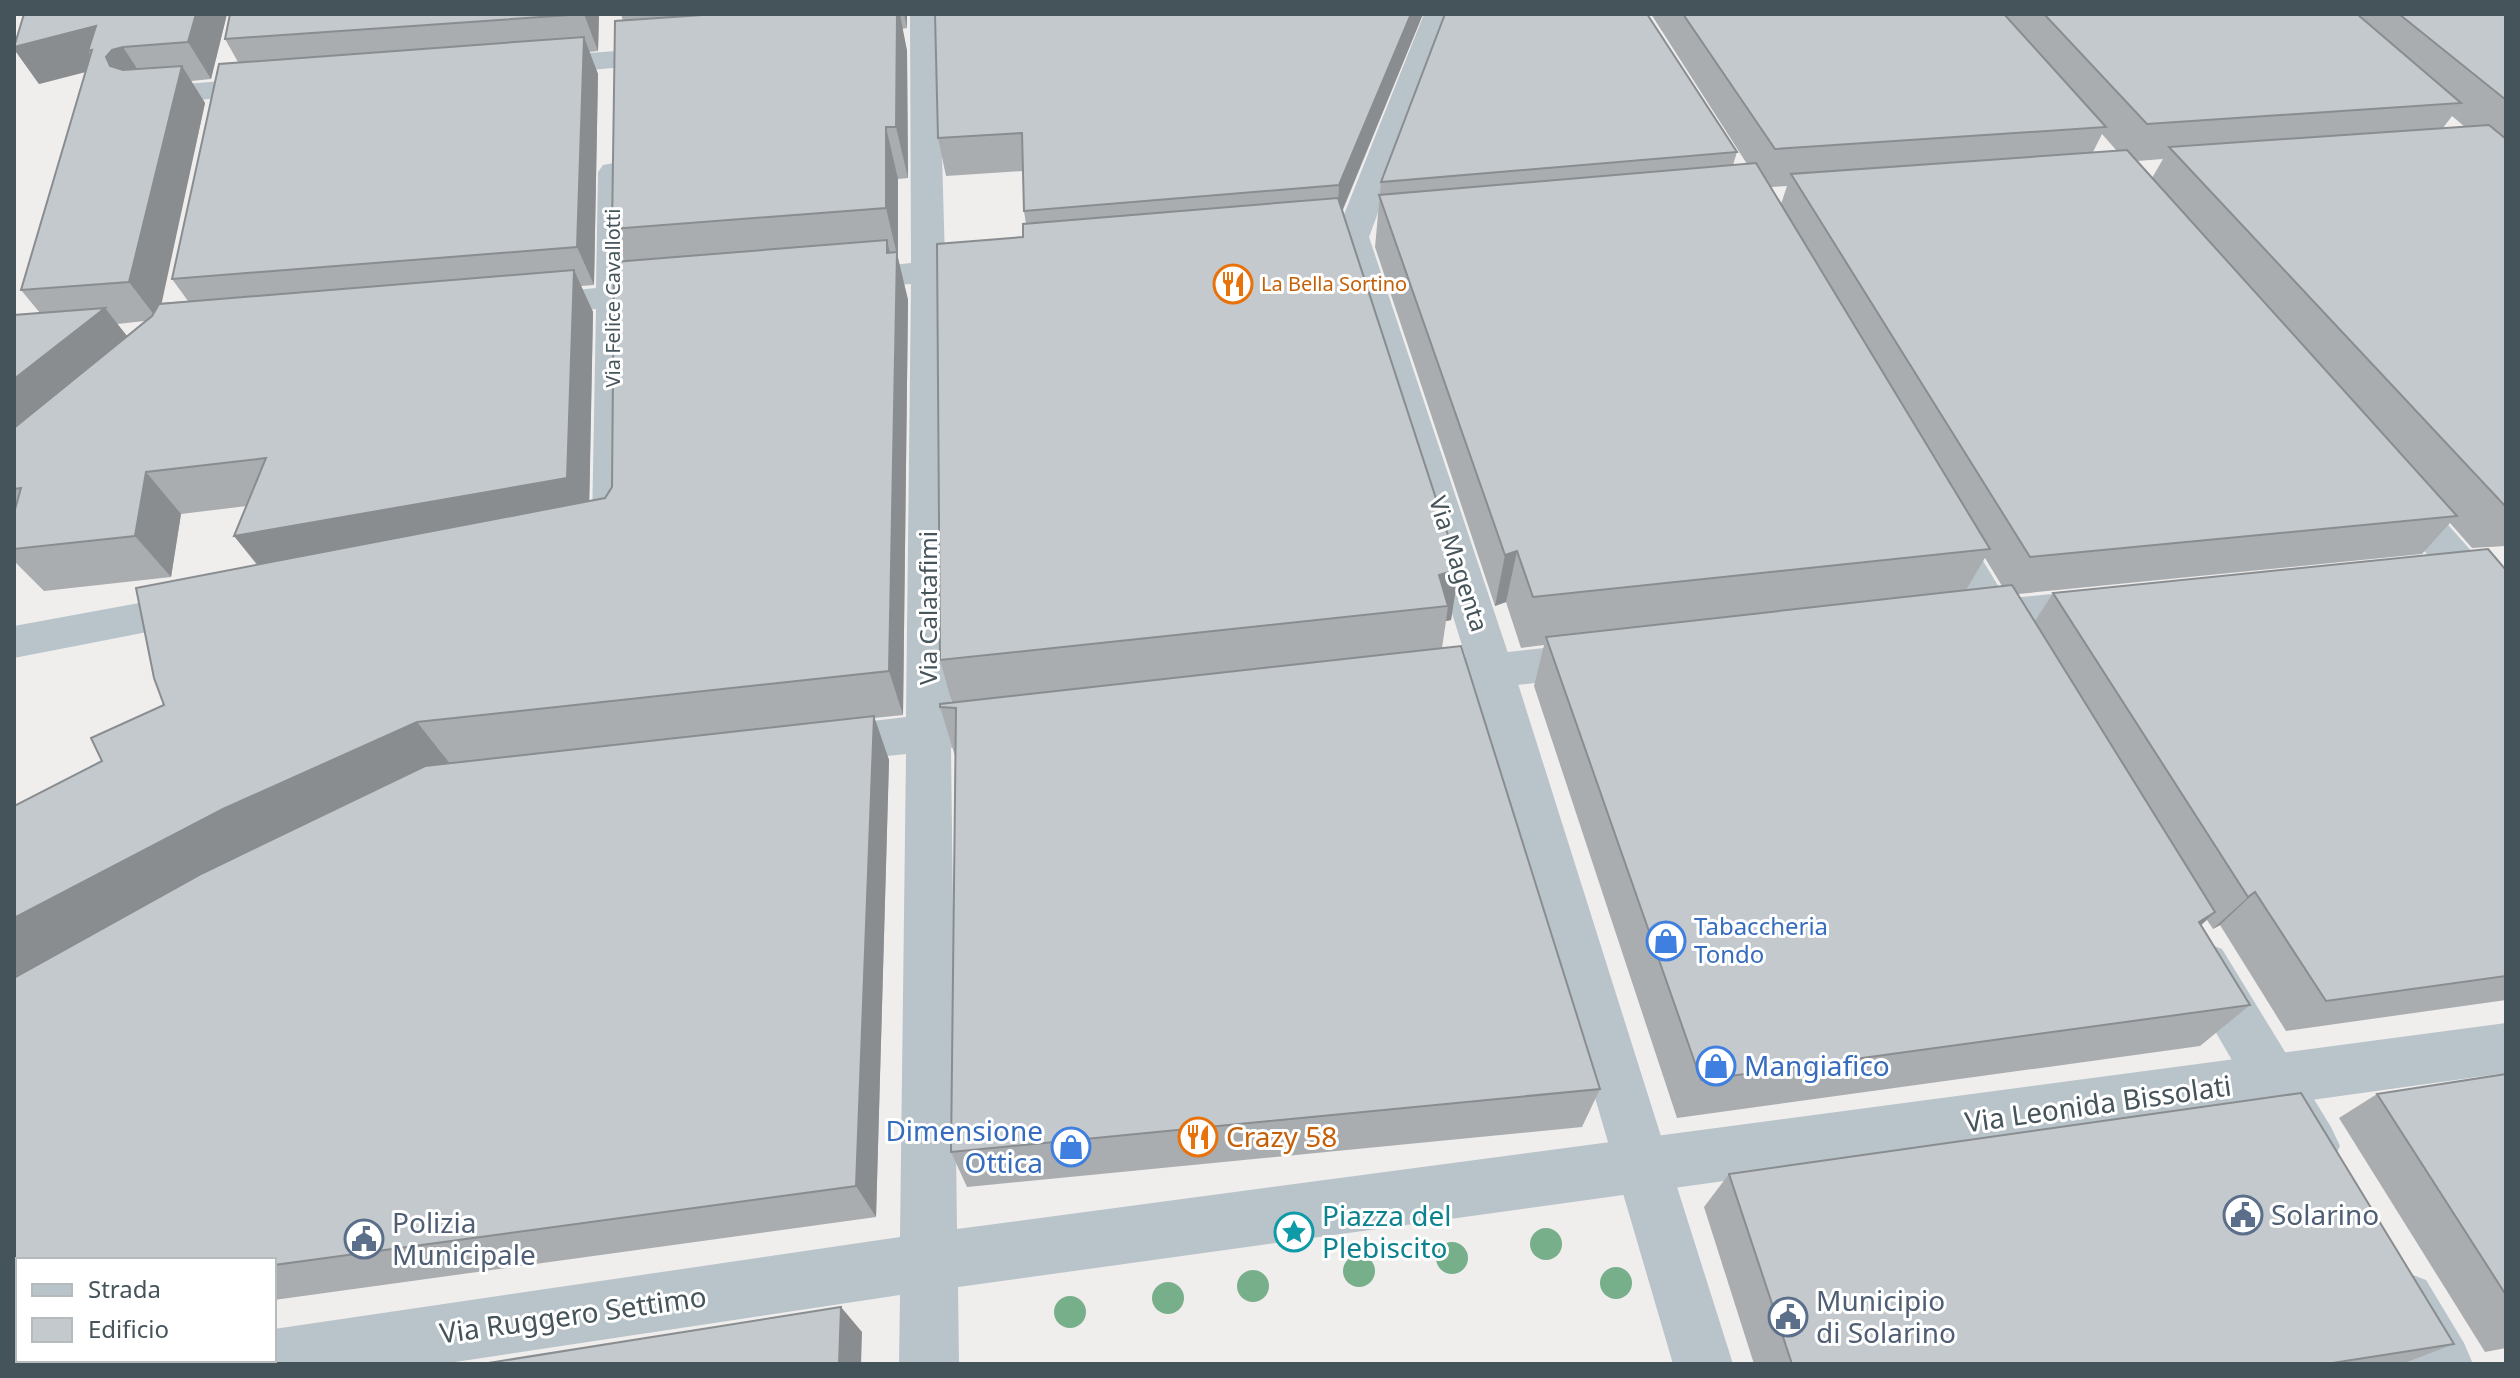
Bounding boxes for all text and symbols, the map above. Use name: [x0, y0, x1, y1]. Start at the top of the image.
street label: Via Felice Cavallotti: [599, 209, 626, 387]
restaurant icon: La Bella Sortino: [1212, 263, 1254, 305]
place label: La Bella Sortino: [1261, 270, 1407, 297]
street label: Via Magenta: [1422, 491, 1497, 636]
street label: Via Calatafimi: [911, 531, 944, 685]
place label: Tabaccheria Tondo: [1694, 909, 1828, 970]
shop icon: Tabaccheria Tondo: [1645, 920, 1687, 962]
shop icon: Mangiafico: [1695, 1045, 1737, 1087]
place label: Mangiafico: [1744, 1046, 1890, 1084]
street label: Via Leonida Bissolati: [1962, 1066, 2234, 1141]
place label: Dimensione Ottica: [885, 1111, 1043, 1181]
restaurant icon: Crazy 58: [1177, 1116, 1219, 1158]
place label: Crazy 58: [1226, 1117, 1337, 1155]
shop icon: Dimensione Ottica: [1050, 1126, 1092, 1168]
public building icon: Solarino: [2222, 1194, 2264, 1236]
place label: Solarino: [2271, 1195, 2379, 1233]
place label: Piazza del Plebiscito: [1322, 1196, 1451, 1266]
place label: Polizia Municipale: [392, 1203, 536, 1273]
place icon: Piazza del Plebiscito: [1273, 1211, 1315, 1253]
public building icon: Polizia Municipale: [343, 1218, 385, 1260]
legend: [16, 1258, 276, 1362]
text: Strada: [88, 1272, 161, 1305]
street label: Via Ruggero Settimo: [437, 1276, 709, 1352]
place label: Municipio di Solarino: [1816, 1281, 1956, 1351]
public building icon: Municipio di Solarino: [1767, 1296, 1809, 1338]
text: Edificio: [88, 1312, 169, 1345]

